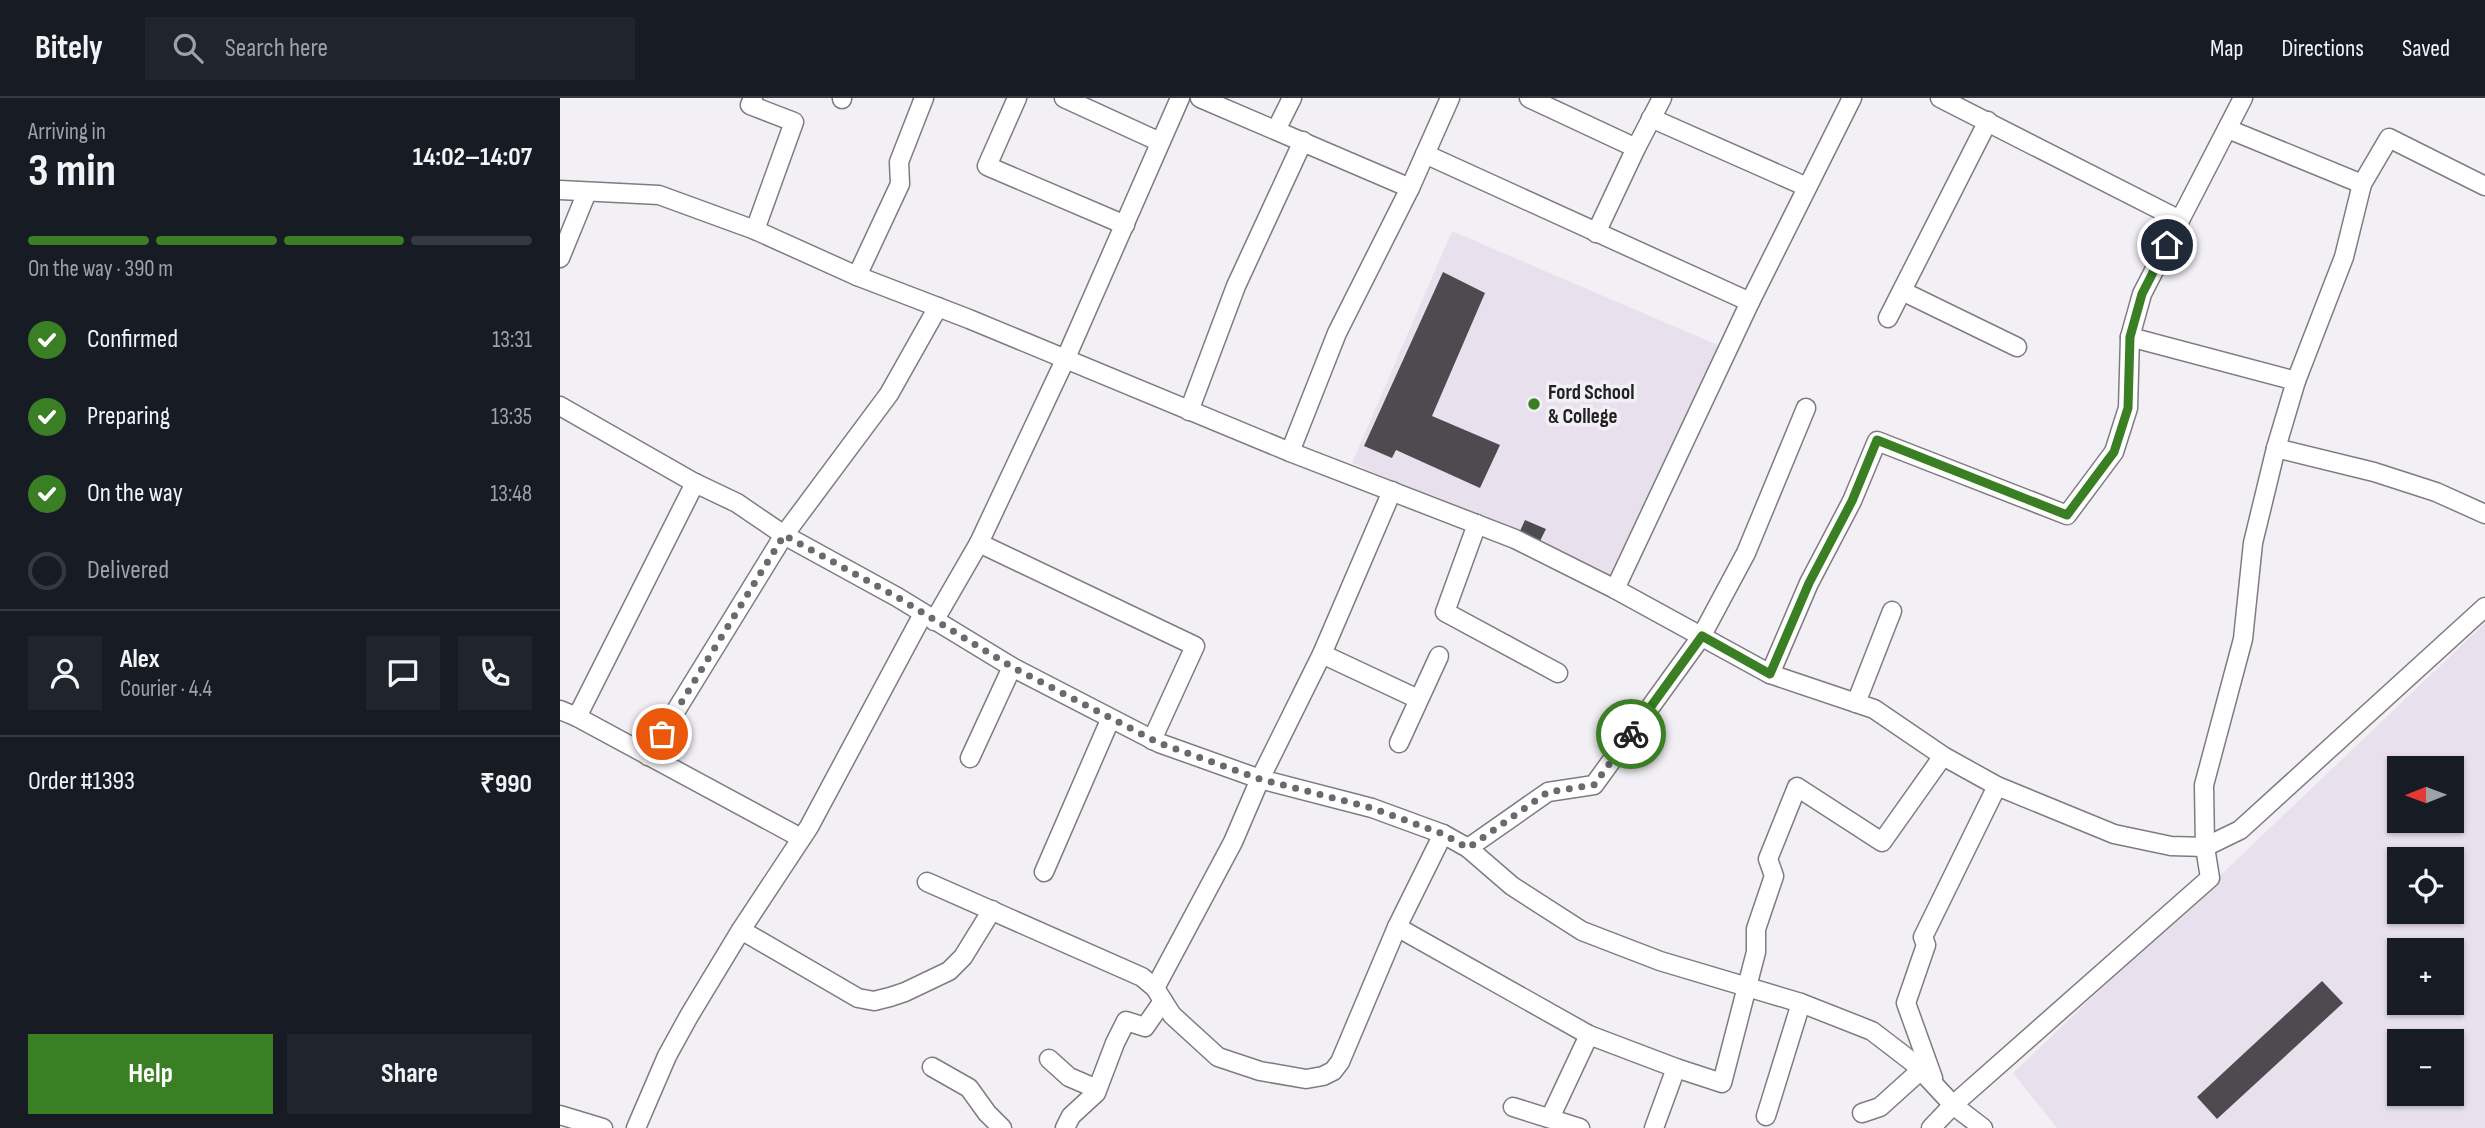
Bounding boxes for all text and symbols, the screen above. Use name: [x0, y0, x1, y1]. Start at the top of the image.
search box: [145, 17, 635, 80]
text: Bitely: [35, 28, 103, 68]
icon: search: [169, 29, 207, 67]
text: Search here: [225, 33, 328, 64]
text: Map: [2210, 34, 2243, 63]
text: Directions: [2281, 34, 2364, 63]
text: Saved: [2402, 34, 2450, 63]
text: Arriving in: [28, 118, 106, 146]
text: 14:02–14:07: [413, 142, 532, 173]
text: 3 min: [28, 144, 116, 199]
pin: [2137, 215, 2197, 275]
icon: home: [2148, 226, 2186, 264]
text: On the way · 390 m: [28, 255, 173, 283]
icon: check: [28, 321, 66, 359]
text: Confirmed: [87, 324, 178, 355]
text: 13:31: [492, 326, 532, 354]
place label: Ford School & College: [1548, 380, 1634, 429]
marker: Ford School & College: [1526, 396, 1542, 412]
icon: check: [28, 398, 66, 436]
text: Preparing: [87, 401, 170, 432]
text: 13:35: [491, 403, 532, 431]
icon: check: [28, 475, 66, 513]
text: On the way: [87, 478, 183, 509]
text: 13:48: [490, 480, 532, 508]
text: Delivered: [87, 555, 169, 586]
button: person: [28, 636, 102, 710]
button: chat: [366, 636, 440, 710]
button: phone: [458, 636, 532, 710]
text: Alex: [120, 644, 160, 675]
text: Courier · 4.4: [120, 675, 212, 703]
courier: [1596, 699, 1666, 769]
pin: [632, 704, 692, 764]
icon: bag: [643, 715, 681, 753]
icon: bike: [1612, 715, 1650, 753]
north arrow: [2387, 756, 2464, 833]
map controls: [2387, 756, 2464, 1106]
text: Order #1393: [28, 766, 135, 797]
text: ₹990: [480, 769, 532, 800]
button: locate: [2387, 847, 2464, 924]
button: +: [2387, 938, 2464, 1015]
button: −: [2387, 1029, 2464, 1106]
button: Help: [28, 1034, 273, 1114]
button: Share: [287, 1034, 532, 1114]

